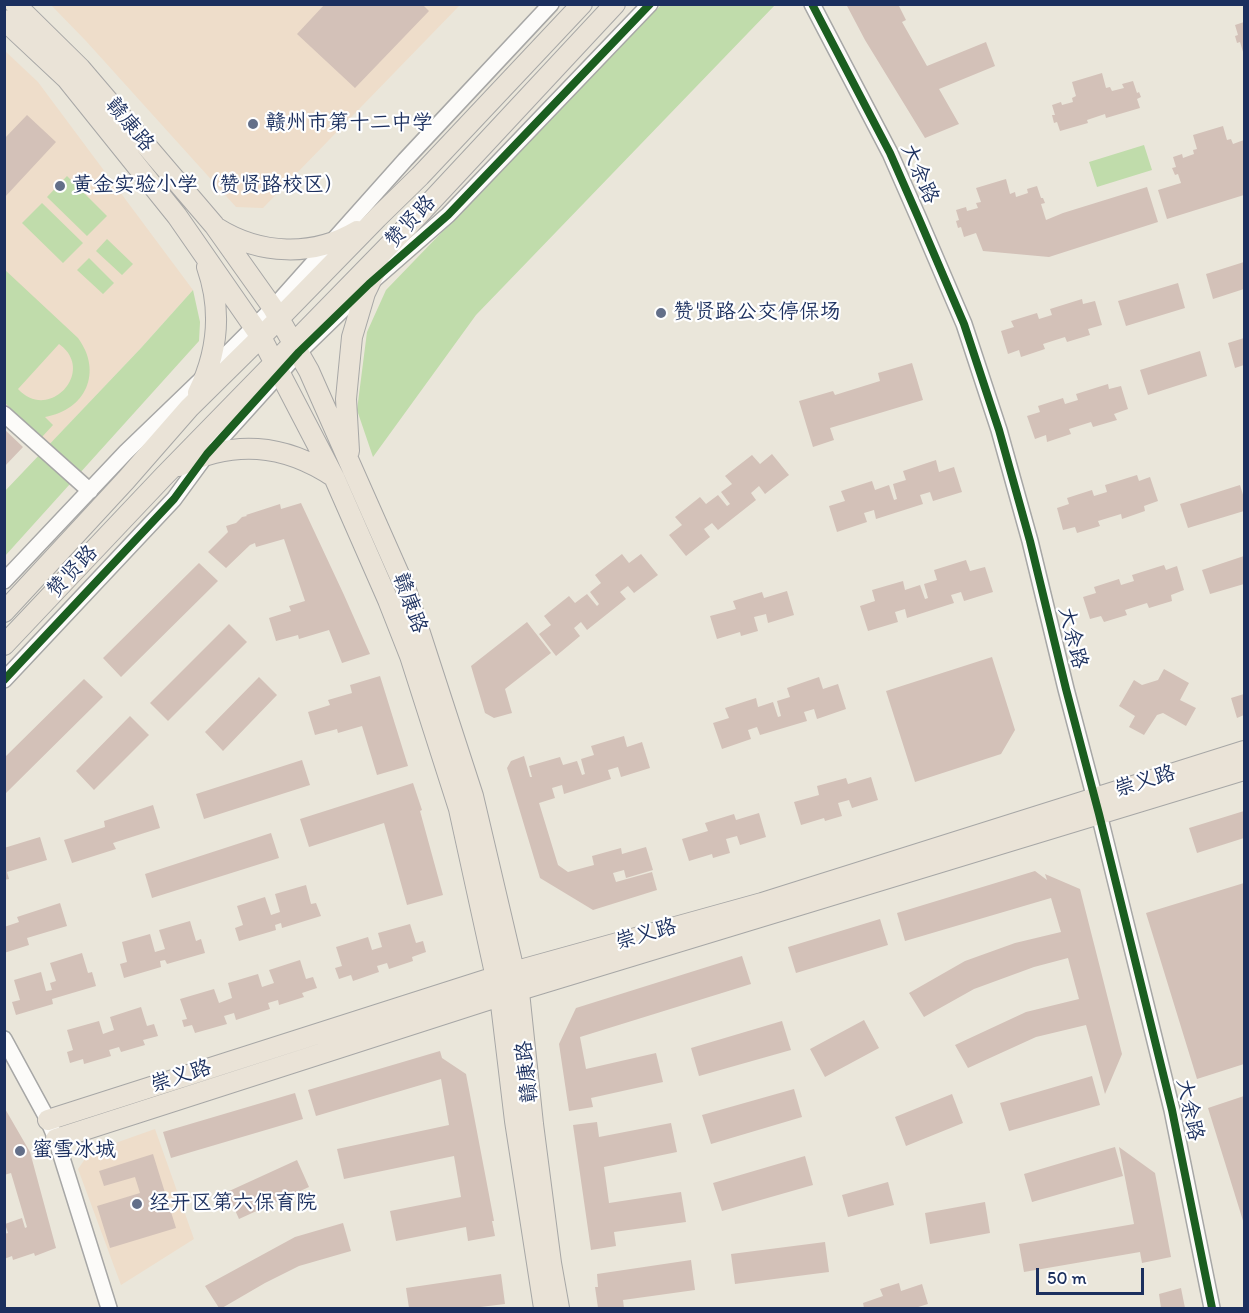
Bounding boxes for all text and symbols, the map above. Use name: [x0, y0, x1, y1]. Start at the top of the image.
street label: 赣康路: [99, 93, 159, 157]
place label: 赣州市第十二中学: [265, 111, 433, 137]
marker: 赣州市第十二中学: [246, 117, 260, 131]
street label: 大余路: [895, 140, 943, 208]
place label: 黄金实验小学（赞贤路校区）: [72, 173, 345, 199]
marker: 黄金实验小学（赞贤路校区）: [53, 179, 67, 193]
street label: 赞贤路: [380, 190, 442, 254]
place label: 赞贤路公交停保场: [673, 300, 841, 326]
marker: 赞贤路公交停保场: [654, 306, 668, 320]
street label: 赞贤路: [42, 540, 104, 604]
street label: 赣康路: [386, 569, 432, 637]
street label: 大余路: [1052, 604, 1092, 672]
street label: 崇义路: [1111, 761, 1179, 803]
street label: 崇义路: [612, 914, 680, 956]
street label: 赣康路: [512, 1039, 544, 1105]
street label: 崇义路: [147, 1055, 215, 1099]
street label: 大余路: [1170, 1077, 1208, 1143]
place label: 蜜雪冰城: [32, 1138, 116, 1164]
marker: 蜜雪冰城: [13, 1144, 27, 1158]
place label: 经开区第六保育院: [149, 1191, 317, 1217]
marker: 经开区第六保育院: [130, 1197, 144, 1211]
scale bar: [1039, 1256, 1147, 1294]
text: 50 m: [1047, 1267, 1087, 1289]

